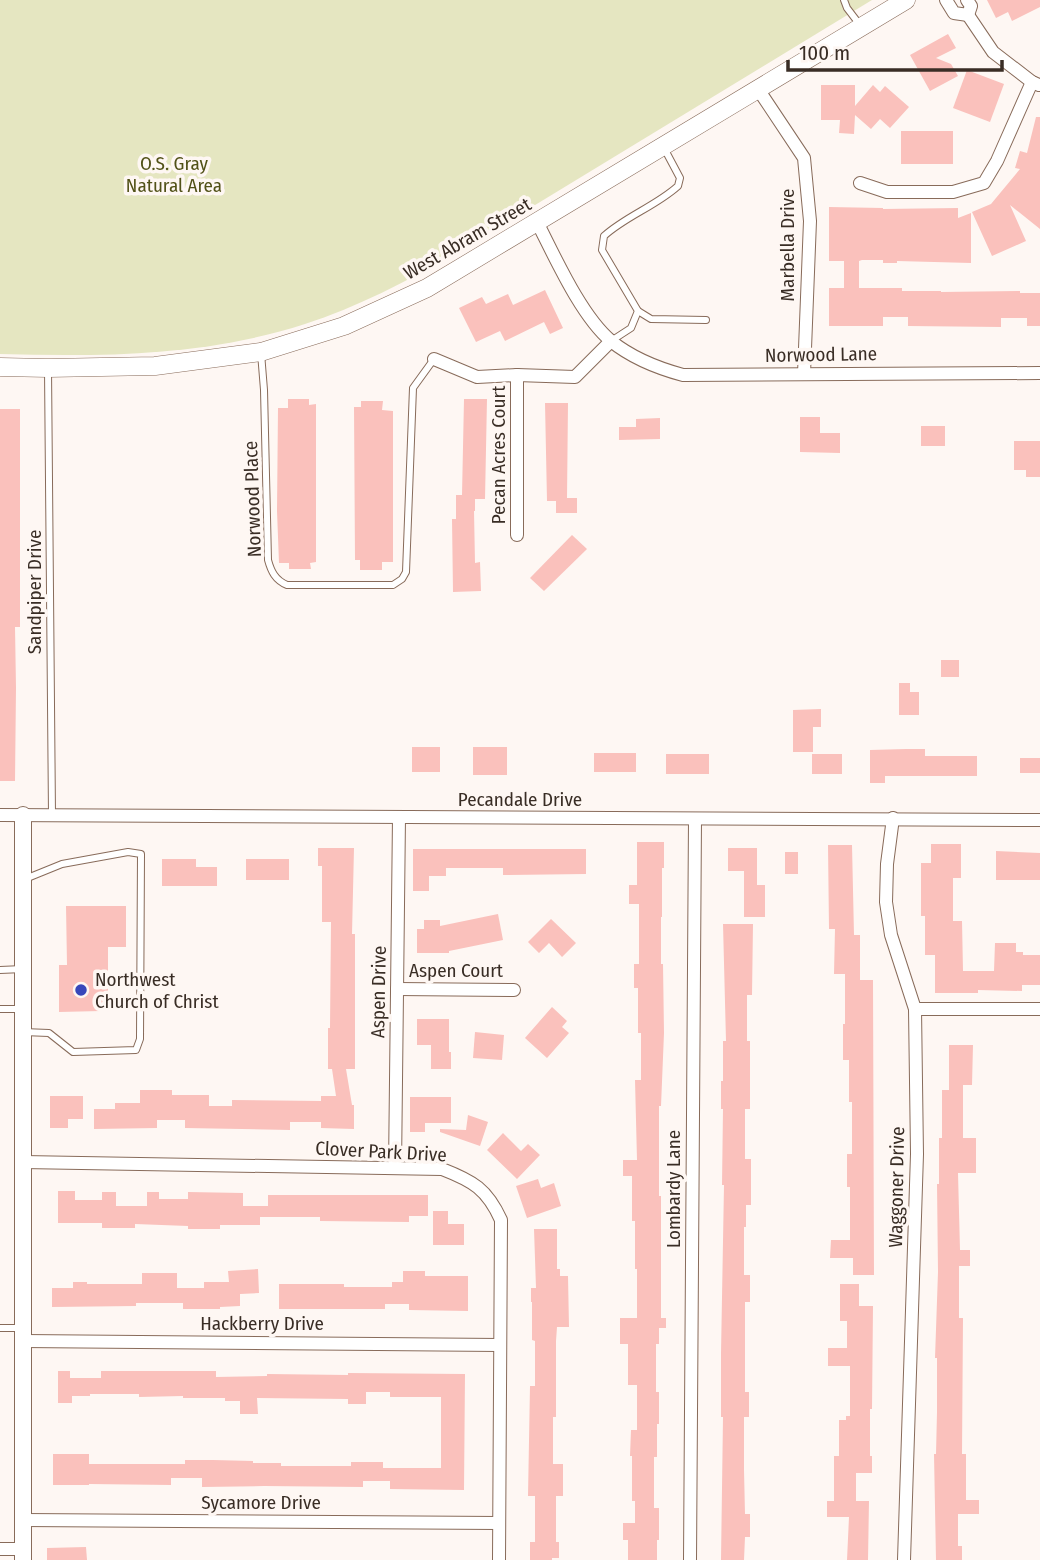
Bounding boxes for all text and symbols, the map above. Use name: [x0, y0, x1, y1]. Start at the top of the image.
scale bar: [788, 28, 1002, 72]
text: 100 m: [799, 40, 850, 66]
park label: O.S. Gray Natural Area: [126, 152, 222, 197]
street label: Marbella Drive: [776, 189, 799, 301]
street label: West Abram Street: [399, 192, 536, 284]
street label: Norwood Lane: [765, 342, 877, 367]
street label: Pecan Acres Court: [487, 385, 510, 524]
street label: Norwood Place: [239, 440, 266, 558]
street label: Sandpiper Drive: [23, 530, 46, 654]
street label: Pecandale Drive: [458, 788, 582, 811]
street label: Aspen Drive: [366, 946, 391, 1038]
street label: Aspen Court: [409, 959, 504, 982]
place label: Northwest Church of Christ: [95, 968, 219, 1013]
marker: Northwest Church of Christ: [73, 982, 89, 998]
street label: Waggoner Drive: [884, 1126, 909, 1248]
street label: Lombardy Lane: [662, 1130, 685, 1248]
street label: Clover Park Drive: [315, 1137, 447, 1166]
street label: Hackberry Drive: [200, 1312, 324, 1335]
street label: Sycamore Drive: [201, 1491, 321, 1514]

